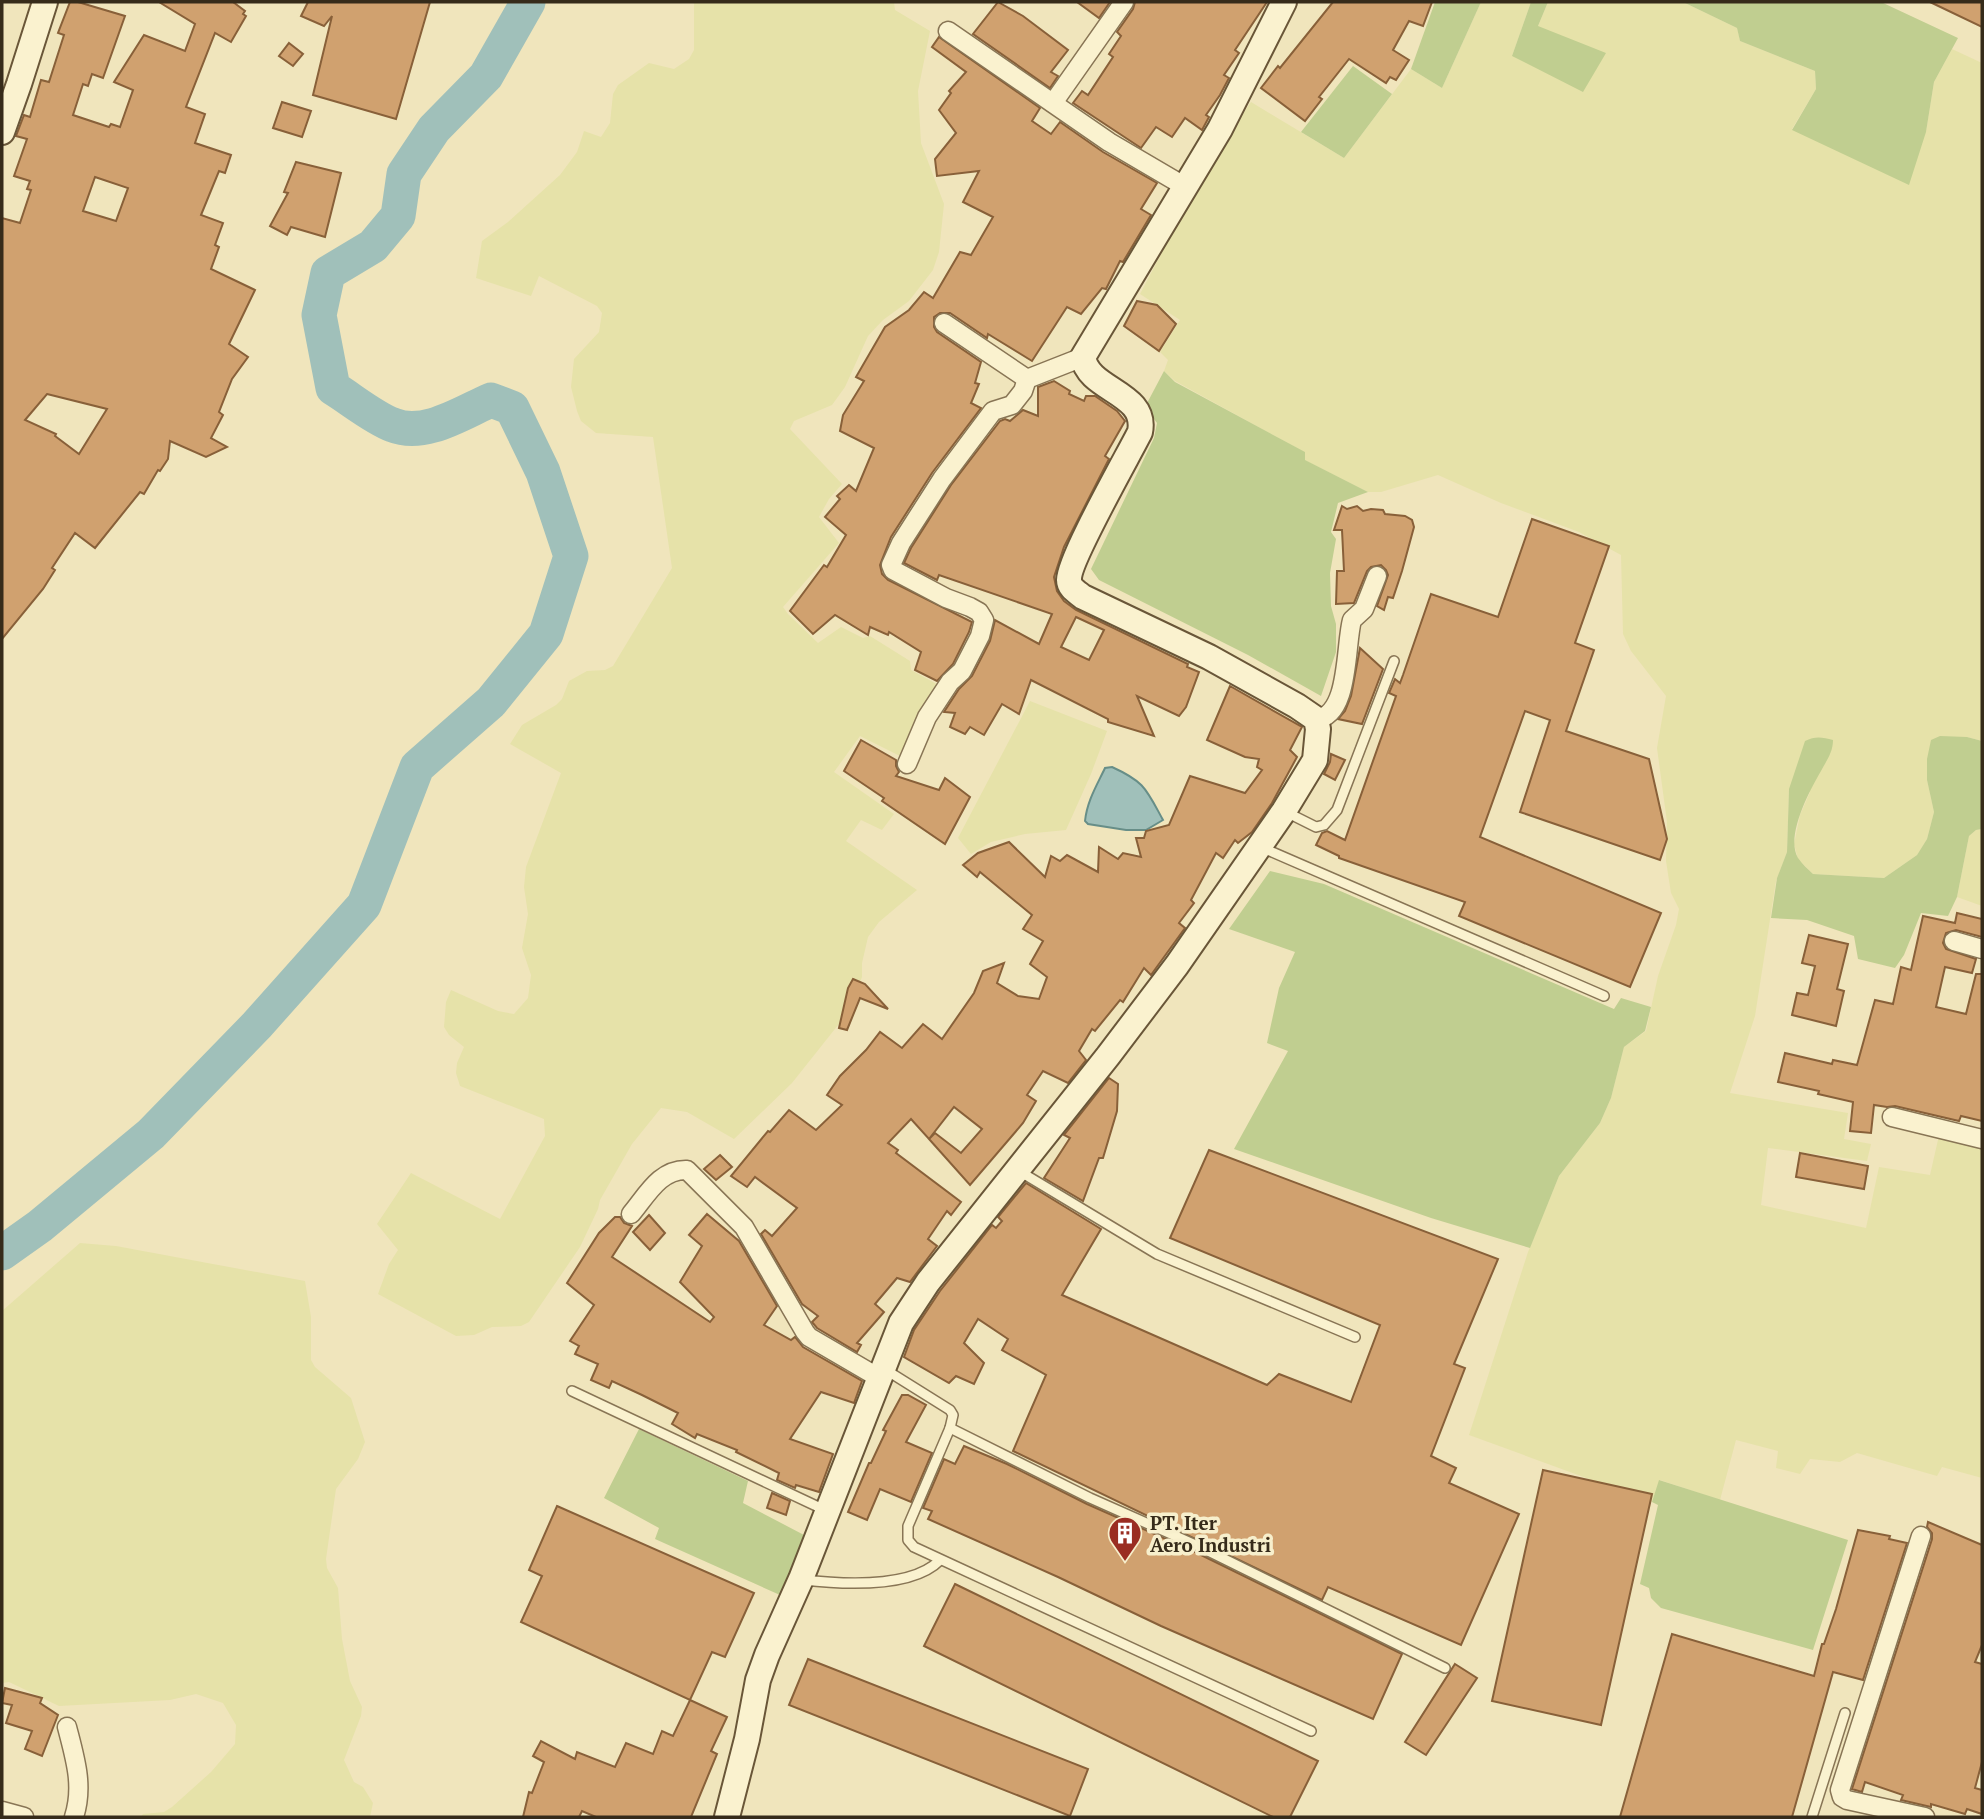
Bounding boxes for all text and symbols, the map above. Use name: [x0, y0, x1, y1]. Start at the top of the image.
place label: PT. Iter Aero Industri: [1150, 1510, 1271, 1557]
building icon: PT. Iter Aero Industri: [1106, 1514, 1144, 1563]

